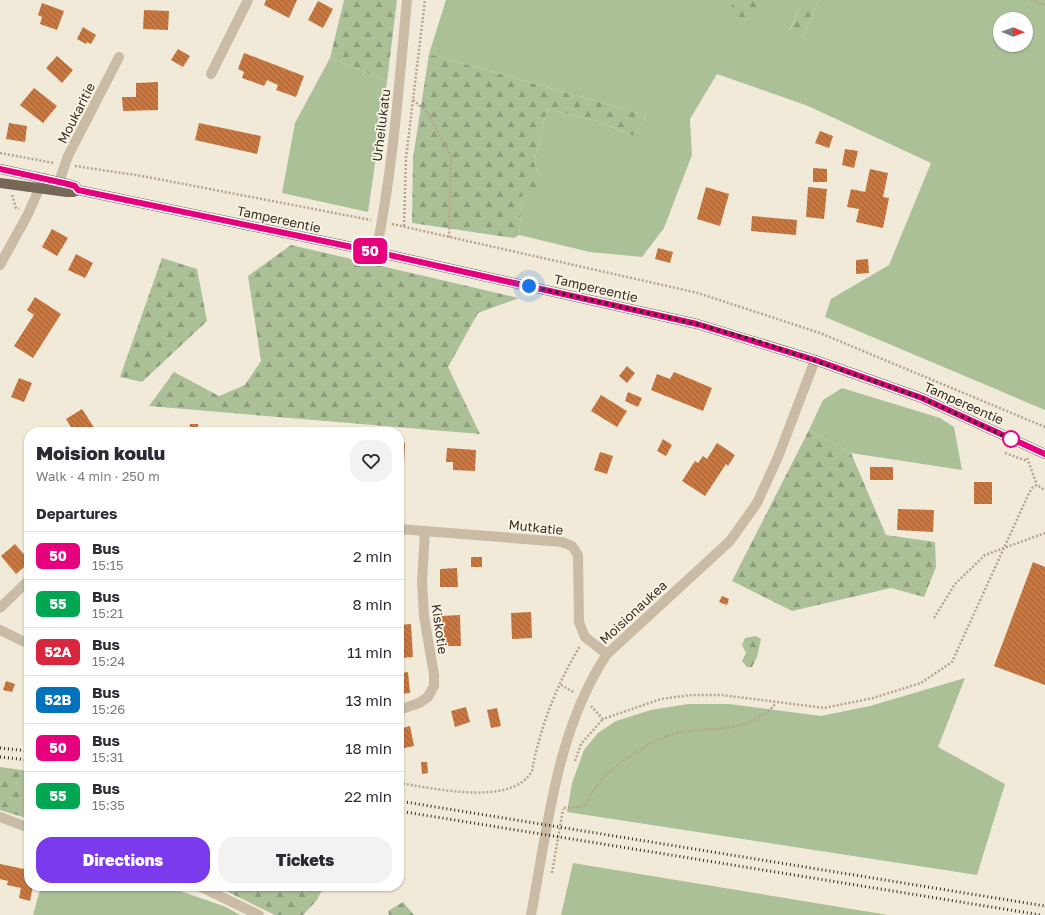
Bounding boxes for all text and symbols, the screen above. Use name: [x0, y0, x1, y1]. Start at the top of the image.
north arrow: [993, 12, 1033, 52]
map controls: [993, 12, 1033, 52]
street label: Moukaritie: [54, 80, 98, 146]
street label: Urheilukatu: [369, 88, 393, 162]
street label: Tampereentie: [236, 202, 322, 236]
line badge: 50: [352, 238, 388, 264]
text: 50: [361, 242, 379, 259]
street label: Tampereentie: [553, 271, 639, 305]
your location: [519, 276, 539, 296]
street label: Tampereentie: [922, 378, 1006, 428]
unlabelled marker: [1002, 430, 1020, 448]
button: heart: [350, 440, 392, 482]
text: Moision koulu: [36, 441, 165, 464]
text: Walk · 4 min · 250 m: [36, 468, 160, 484]
text: Departures: [36, 504, 117, 522]
street label: Mutkatie: [508, 516, 564, 538]
text: Bus: [92, 539, 120, 557]
text: 50: [49, 547, 67, 564]
text: 2 min: [353, 547, 392, 565]
text: 15:15: [92, 557, 124, 573]
street label: Moisionaukea: [596, 577, 670, 647]
text: Bus: [92, 587, 120, 605]
text: 55: [49, 595, 67, 612]
text: 8 min: [353, 595, 392, 613]
street label: Kiskotie: [429, 603, 451, 655]
text: 15:21: [92, 605, 124, 621]
text: Bus: [92, 635, 120, 653]
text: 52A: [44, 643, 72, 660]
text: 11 min: [347, 643, 392, 661]
text: 15:24: [92, 653, 125, 669]
text: Bus: [92, 683, 120, 701]
text: 52B: [45, 691, 71, 708]
text: 13 min: [346, 691, 392, 709]
text: 15:26: [92, 701, 125, 717]
text: Bus: [92, 731, 120, 749]
text: 50: [49, 739, 67, 756]
text: 18 min: [345, 739, 392, 757]
text: 15:31: [92, 749, 124, 765]
text: Bus: [92, 779, 120, 797]
text: 55: [49, 787, 67, 804]
text: 22 min: [344, 787, 392, 805]
text: 15:35: [92, 797, 125, 813]
button: Directions: [36, 837, 210, 883]
button: Tickets: [218, 837, 392, 883]

